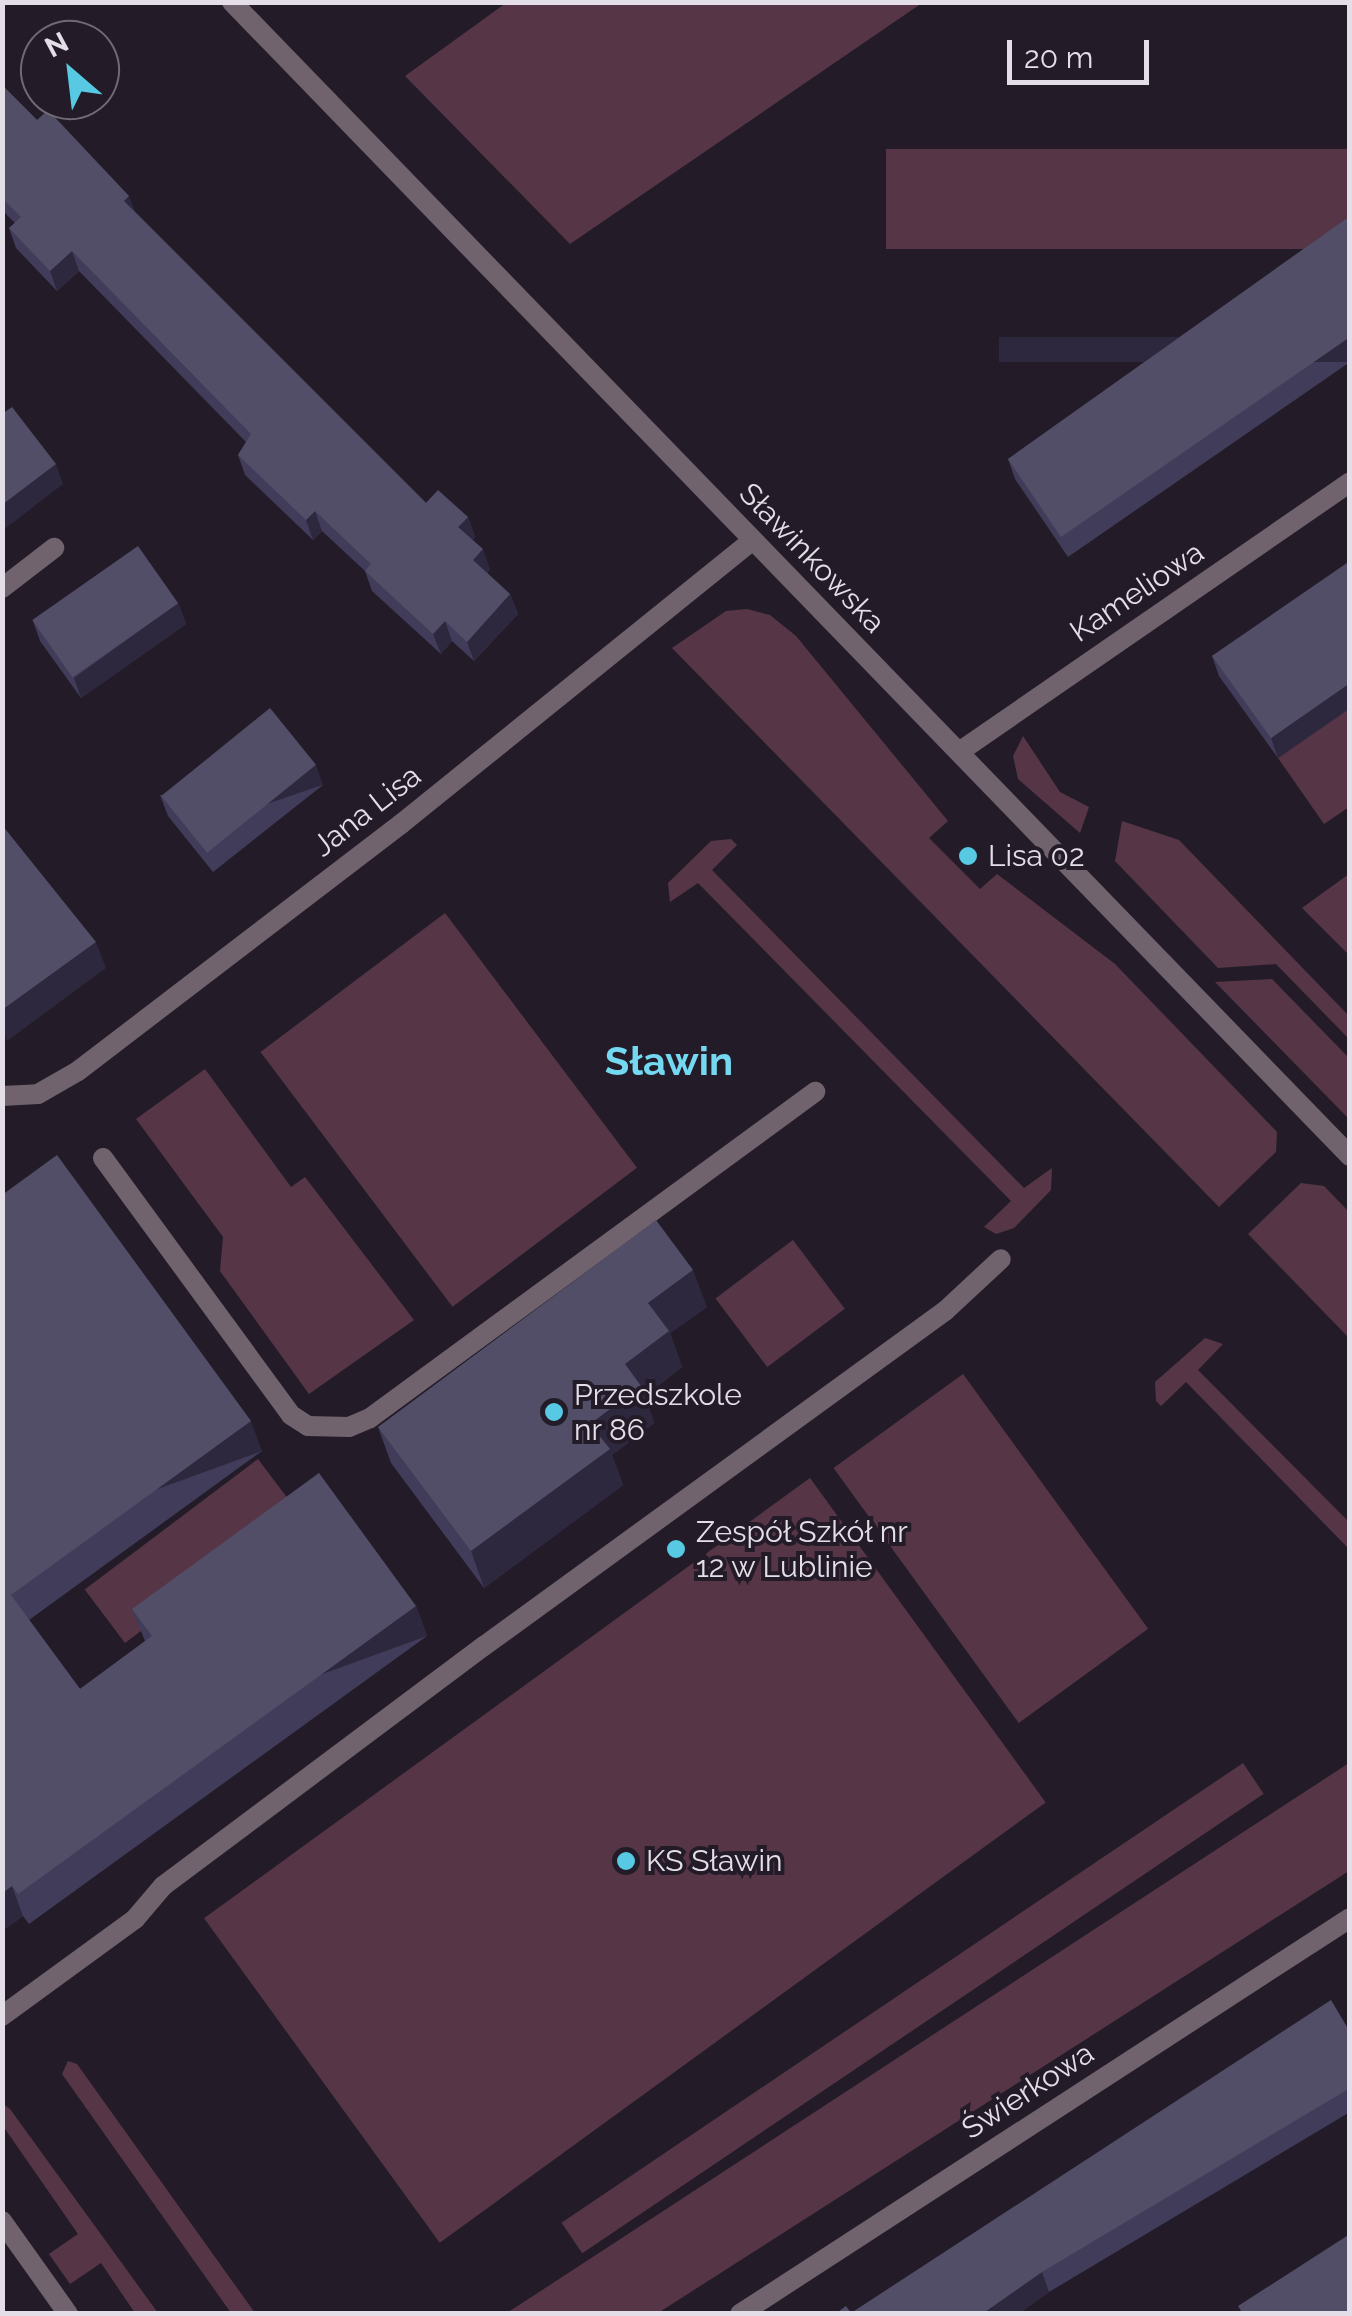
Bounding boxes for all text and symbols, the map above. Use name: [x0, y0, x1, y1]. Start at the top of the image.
north arrow: [20, 20, 120, 120]
scale bar: [1012, 20, 1154, 82]
text: N: [39, 25, 74, 64]
text: 20 m: [1024, 40, 1093, 75]
street label: Sławinkowska: [732, 476, 892, 640]
street label: Kameliowa: [1063, 534, 1211, 650]
street label: Jana Lisa: [306, 758, 428, 864]
place label: Lisa 02: [988, 838, 1085, 874]
marker: Lisa 02: [957, 845, 979, 867]
district label: Sławin: [605, 1037, 733, 1085]
place label: Przedszkole nr 86: [574, 1377, 742, 1448]
marker: Przedszkole nr 86: [543, 1401, 565, 1423]
place label: Zespół Szkół nr 12 w Lublinie: [696, 1514, 910, 1584]
marker: Zespół Szkół nr 12 w Lublinie: [665, 1538, 687, 1560]
place label: KS Sławin: [646, 1843, 782, 1879]
marker: KS Sławin: [615, 1850, 637, 1872]
street label: Świerkowa: [955, 2035, 1101, 2147]

